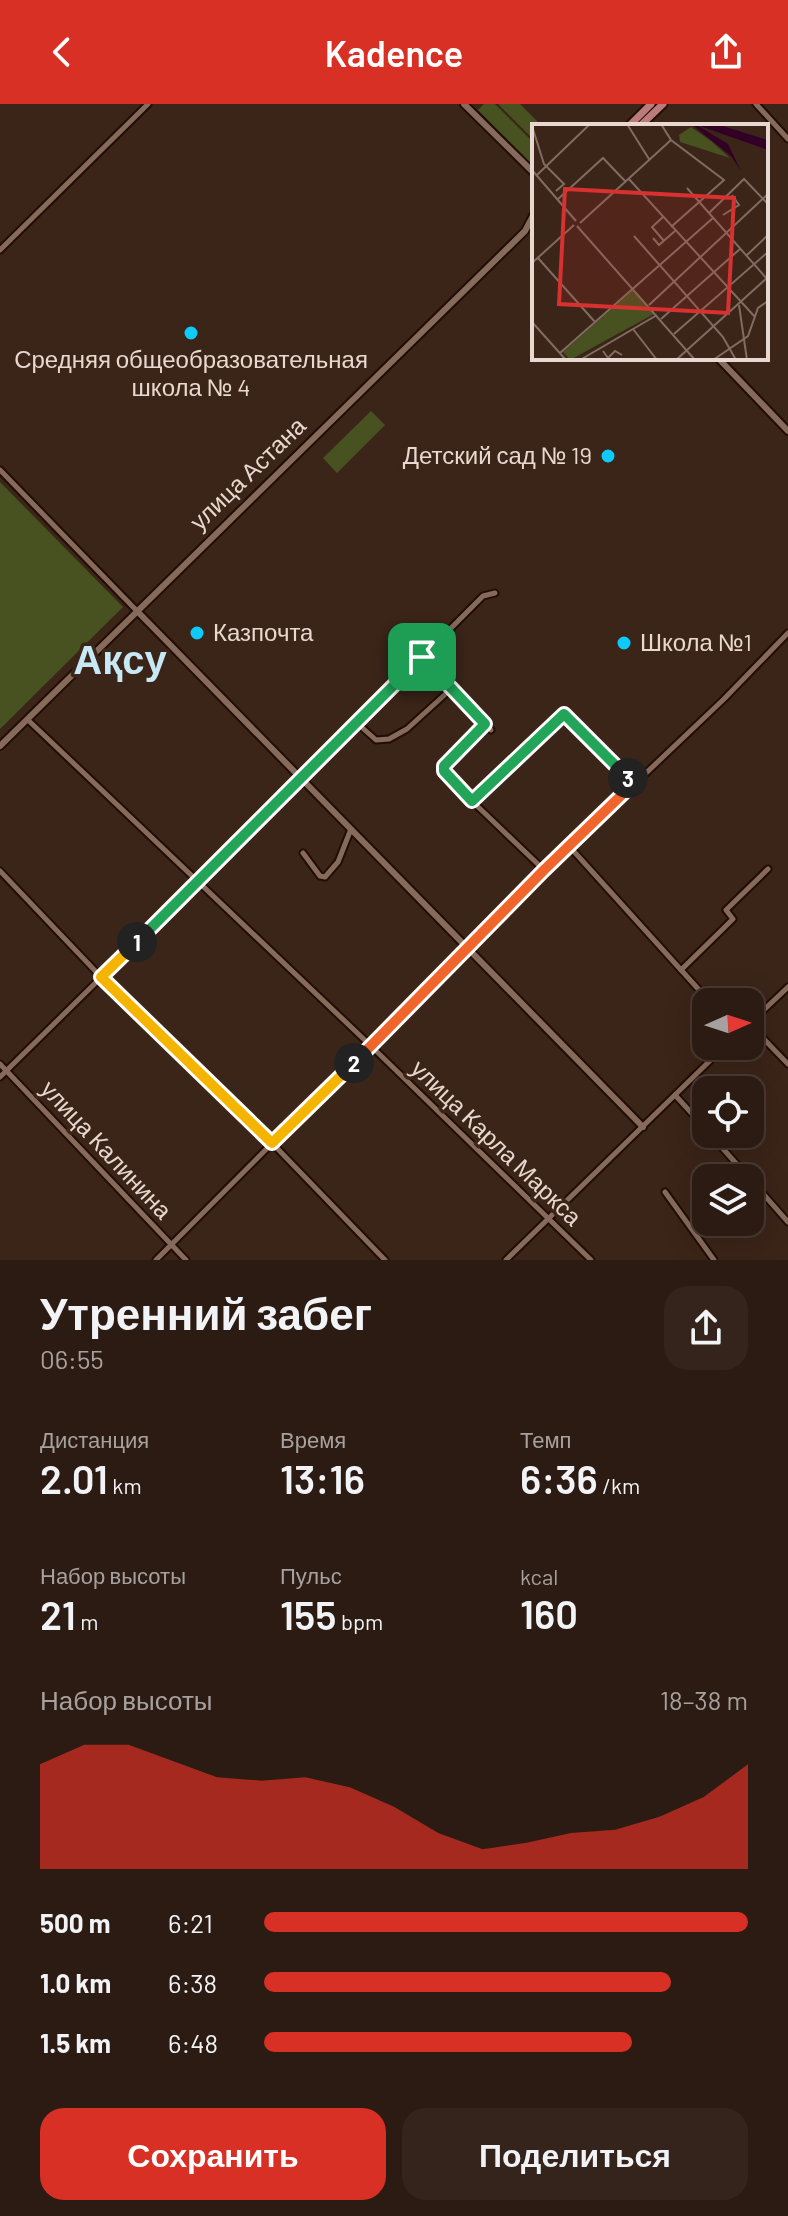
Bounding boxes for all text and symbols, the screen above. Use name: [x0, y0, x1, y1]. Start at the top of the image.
icon: back: [40, 30, 84, 74]
icon: share: [704, 30, 748, 74]
text: Kadence: [325, 31, 463, 74]
inset map: [532, 124, 768, 360]
marker: Средняя общеобразовательная школа № 4: [182, 324, 200, 342]
place label: Средняя общеобразовательная школа № 4: [14, 344, 368, 401]
street label: улица Астана: [183, 410, 311, 535]
place label: Детский сад № 19: [403, 440, 592, 469]
marker: Детский сад № 19: [599, 447, 617, 465]
place label: Казпочта: [213, 617, 314, 646]
pin: [388, 623, 456, 691]
marker: Казпочта: [188, 624, 206, 642]
place label: Школа №1: [640, 627, 752, 656]
district label: Ақсу: [73, 634, 167, 682]
marker: Школа №1: [615, 634, 633, 652]
icon: arrive: [400, 635, 444, 679]
pin: 3: [608, 758, 648, 798]
text: 3: [622, 765, 634, 791]
pin: 1: [117, 922, 157, 962]
text: 1: [133, 929, 141, 955]
north arrow: [692, 988, 764, 1060]
map controls: [692, 988, 764, 1236]
pin: 2: [334, 1043, 374, 1083]
text: 2: [348, 1050, 360, 1076]
street label: улица Карла Маркса: [406, 1053, 589, 1231]
street label: улица Калинина: [36, 1074, 179, 1225]
button: locate: [692, 1076, 764, 1148]
button: layers: [692, 1164, 764, 1236]
text: Утренний забег: [40, 1286, 372, 1339]
button: share: [664, 1286, 748, 1370]
text: 06:55: [40, 1343, 104, 1374]
text: Дистанция: [40, 1426, 149, 1452]
text: Время: [280, 1426, 346, 1452]
text: Темп: [520, 1426, 571, 1452]
text: 2.01: [40, 1454, 108, 1502]
text: 13:16: [280, 1454, 365, 1502]
text: 6:36: [520, 1454, 598, 1502]
text: km: [108, 1472, 142, 1498]
text: /km: [598, 1472, 640, 1498]
text: Набор высоты: [40, 1562, 186, 1588]
text: Пульс: [280, 1562, 342, 1588]
text: kcal: [520, 1563, 558, 1589]
text: 160: [520, 1589, 578, 1637]
text: 21: [40, 1590, 76, 1638]
text: 155: [280, 1590, 337, 1638]
text: m: [76, 1608, 98, 1634]
text: bpm: [337, 1608, 383, 1634]
text: Набор высоты: [40, 1684, 213, 1715]
text: 18–38 m: [660, 1684, 748, 1715]
text: 500 m: [40, 1907, 111, 1938]
text: 6:21: [168, 1907, 213, 1938]
text: 1.0 km: [40, 1967, 111, 1998]
text: 6:38: [168, 1967, 217, 1998]
text: 1.5 km: [40, 2027, 111, 2058]
text: 6:48: [168, 2027, 218, 2058]
button: Сохранить: [40, 2108, 386, 2200]
button: Поделиться: [402, 2108, 748, 2200]

